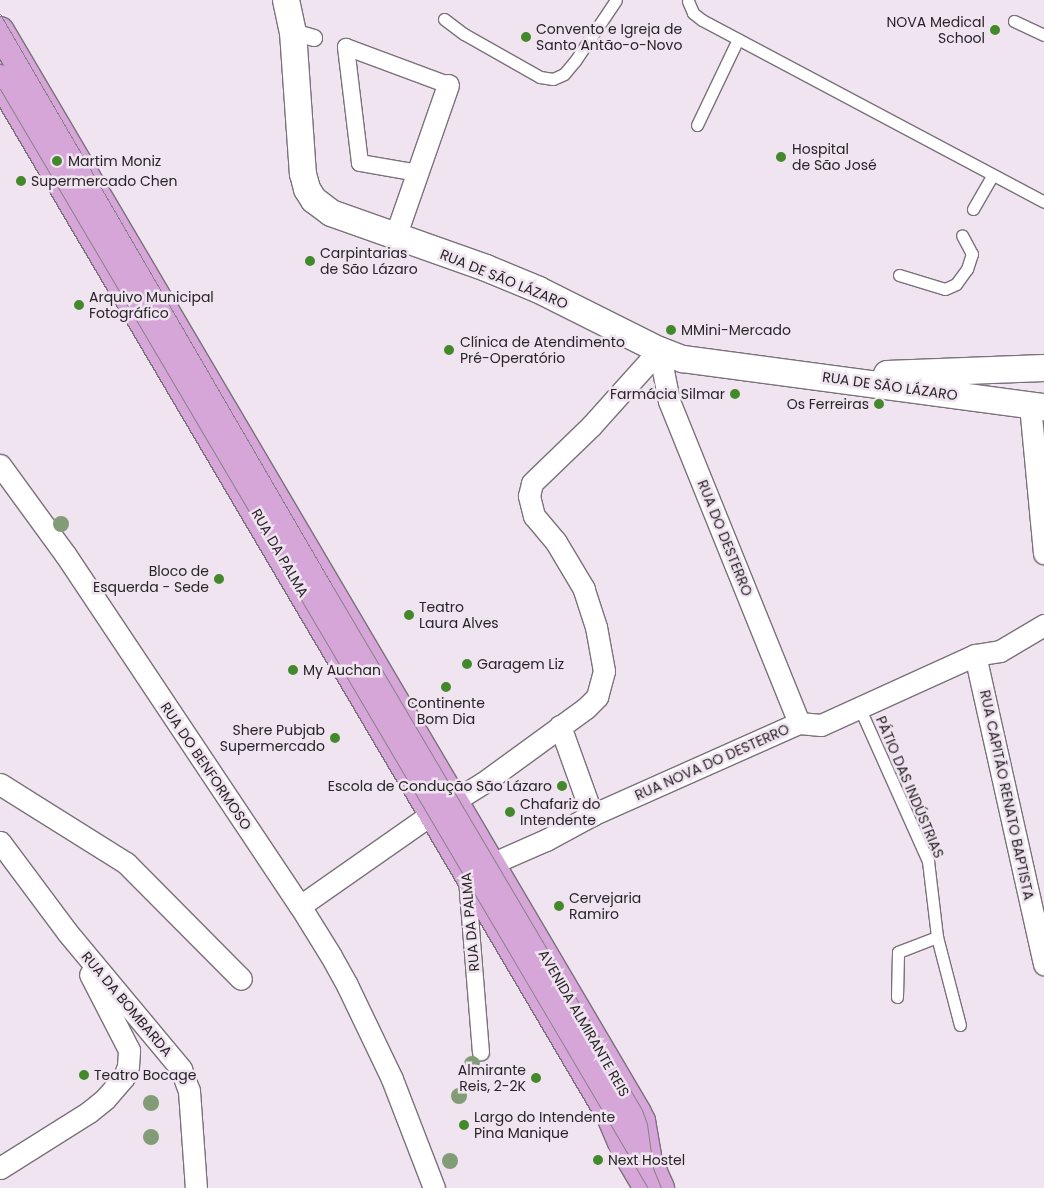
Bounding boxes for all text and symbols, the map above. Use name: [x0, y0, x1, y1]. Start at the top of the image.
place label: NOVA Medical School: [886, 14, 985, 46]
place label: Convento e Igreja de Santo Antão-o-Novo: [536, 21, 682, 54]
marker: NOVA Medical School: [989, 24, 1001, 36]
marker: Convento e Igreja de Santo Antão-o-Novo: [520, 31, 532, 43]
place label: Hospital de São José: [792, 141, 877, 174]
marker: Hospital de São José: [774, 150, 788, 164]
place label: Martim Moniz: [68, 153, 161, 169]
marker: Martim Moniz: [50, 154, 64, 168]
place label: Supermercado Chen: [31, 173, 177, 189]
marker: Supermercado Chen: [15, 175, 27, 187]
place label: Carpintarias de São Lázaro: [320, 245, 418, 278]
street label: RUA DE SÃO LÁZARO: [438, 246, 570, 312]
marker: Carpintarias de São Lázaro: [304, 255, 316, 267]
place label: Arquivo Municipal Fotográfico: [89, 289, 214, 322]
marker: Arquivo Municipal Fotográfico: [73, 299, 85, 311]
place label: MMini-Mercado: [681, 322, 791, 338]
marker: MMini-Mercado: [665, 324, 677, 336]
place label: Clínica de Atendimento Pré-Operatório: [460, 334, 625, 367]
marker: Clínica de Atendimento Pré-Operatório: [442, 343, 456, 357]
street label: RUA DE SÃO LÁZARO: [821, 368, 959, 404]
place label: Farmácia Silmar: [610, 386, 725, 402]
marker: Farmácia Silmar: [729, 388, 741, 400]
place label: Os Ferreiras: [787, 396, 869, 412]
marker: Os Ferreiras: [873, 398, 885, 410]
street label: RUA DO DESTERRO: [694, 477, 756, 599]
street label: RUA DA PALMA: [248, 506, 312, 600]
place label: Bloco de Esquerda - Sede: [93, 563, 209, 596]
marker: Bloco de Esquerda - Sede: [213, 573, 225, 585]
place label: Teatro Laura Alves: [419, 599, 499, 632]
marker: Teatro Laura Alves: [403, 609, 415, 621]
place label: Garagem Liz: [477, 656, 564, 672]
marker: Garagem Liz: [461, 658, 473, 670]
place label: My Auchan: [303, 662, 381, 678]
marker: My Auchan: [287, 664, 299, 676]
marker: Continente Bom Dia: [440, 681, 452, 693]
street label: RUA CAPITÃO RENATO BAPTISTA: [977, 688, 1037, 902]
place label: Continente Bom Dia: [407, 695, 485, 728]
street label: RUA DO BENFORMOSO: [157, 699, 255, 833]
street label: PÁTIO DAS INDÚSTRIAS: [872, 713, 948, 861]
street label: RUA NOVA DO DESTERRO: [632, 720, 792, 804]
place label: Shere Pubjab Supermercado: [220, 722, 325, 754]
marker: Shere Pubjab Supermercado: [329, 732, 341, 744]
place label: Escola de Condução São Lázaro: [328, 778, 552, 794]
marker: Escola de Condução São Lázaro: [556, 780, 568, 792]
place label: Chafariz do Intendente: [520, 796, 600, 829]
marker: Chafariz do Intendente: [504, 806, 516, 818]
street label: RUA DA PALMA: [457, 872, 483, 972]
place label: Cervejaria Ramiro: [569, 890, 641, 922]
marker: Cervejaria Ramiro: [553, 900, 565, 912]
street label: AVENIDA ALMIRANTE REIS: [535, 946, 633, 1100]
street label: RUA DA BOMBARDA: [78, 948, 176, 1060]
place label: Almirante Reis, 2-2K: [458, 1062, 526, 1094]
place label: Teatro Bocage: [94, 1067, 196, 1083]
marker: Teatro Bocage: [78, 1069, 90, 1081]
marker: Almirante Reis, 2-2K: [530, 1072, 542, 1084]
place label: Largo do Intendente Pina Manique: [474, 1109, 615, 1142]
marker: Largo do Intendente Pina Manique: [458, 1119, 470, 1131]
place label: Next Hostel: [608, 1152, 685, 1168]
marker: Next Hostel: [592, 1154, 604, 1166]

